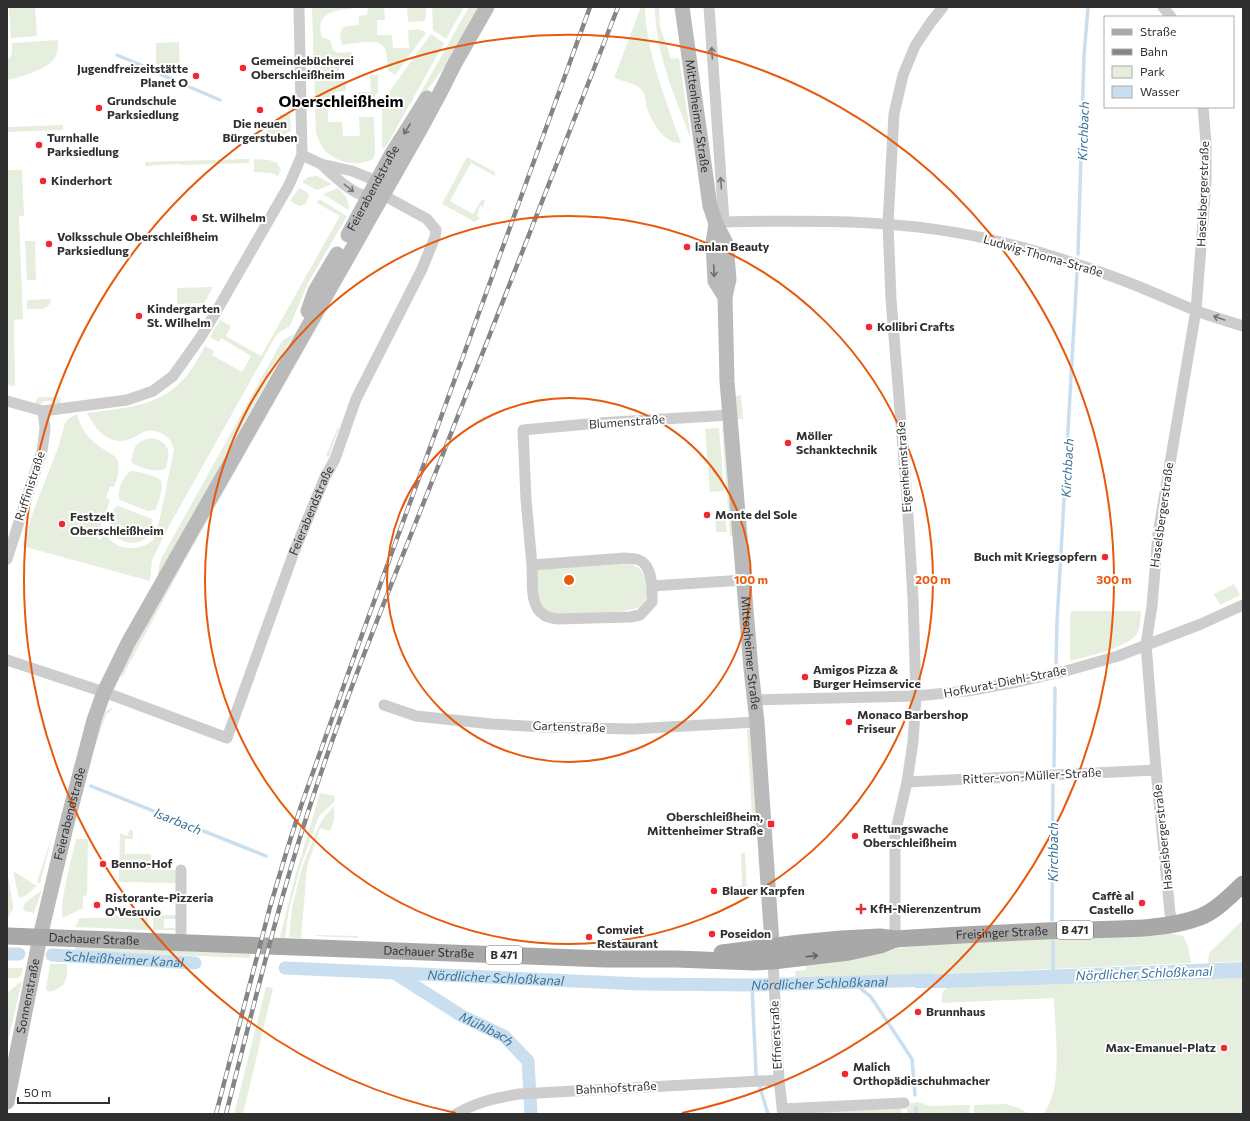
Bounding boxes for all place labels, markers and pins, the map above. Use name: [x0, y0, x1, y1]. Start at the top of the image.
place label: Gemeindebücherei Oberschleißheim: [251, 53, 354, 81]
place label: Jugendfreizeitstätte Planet O: [77, 61, 188, 89]
marker: Gemeindebücherei Oberschleißheim: [238, 63, 248, 73]
marker: Jugendfreizeitstätte Planet O: [191, 71, 201, 81]
place label: Grundschule Parksiedlung: [107, 93, 179, 121]
marker: Grundschule Parksiedlung: [94, 103, 104, 113]
marker: Die neuen Bürgerstuben: [255, 105, 265, 115]
place label: Die neuen Bürgerstuben: [222, 116, 298, 144]
place label: Turnhalle Parksiedlung: [47, 130, 119, 158]
marker: Turnhalle Parksiedlung: [34, 140, 44, 150]
place label: Kinderhort: [51, 173, 112, 187]
marker: Kinderhort: [38, 176, 48, 186]
place label: St. Wilhelm: [202, 210, 266, 224]
marker: St. Wilhelm: [189, 213, 199, 223]
place label: Volksschule Oberschleißheim Parksiedlung: [57, 229, 218, 257]
marker: Volksschule Oberschleißheim Parksiedlung: [44, 239, 54, 249]
place label: lanlan Beauty: [695, 239, 770, 253]
marker: lanlan Beauty: [682, 242, 692, 252]
place label: Kindergarten St. Wilhelm: [147, 301, 220, 329]
marker: Kindergarten St. Wilhelm: [134, 311, 144, 321]
place label: Kollibri Crafts: [877, 319, 955, 333]
marker: Kollibri Crafts: [864, 322, 874, 332]
place label: Möller Schanktechnik: [796, 428, 877, 456]
marker: Möller Schanktechnik: [783, 438, 793, 448]
place label: Monte del Sole: [715, 507, 797, 521]
place label: Festzelt Oberschleißheim: [70, 509, 164, 537]
marker: Monte del Sole: [702, 510, 712, 520]
marker: Festzelt Oberschleißheim: [57, 519, 67, 529]
place label: Buch mit Kriegsopfern: [974, 549, 1097, 563]
marker: Buch mit Kriegsopfern: [1100, 552, 1110, 562]
centre of rings: [562, 573, 576, 587]
place label: Amigos Pizza & Burger Heimservice: [813, 662, 921, 690]
marker: Amigos Pizza & Burger Heimservice: [800, 672, 810, 682]
place label: Monaco Barbershop Friseur: [857, 707, 968, 735]
marker: Monaco Barbershop Friseur: [844, 717, 854, 727]
place label: Oberschleißheim, Mittenheimer Straße: [647, 809, 763, 837]
marker: Oberschleißheim, Mittenheimer Straße: [766, 819, 776, 829]
place label: Rettungswache Oberschleißheim: [863, 821, 957, 849]
marker: Rettungswache Oberschleißheim: [850, 831, 860, 841]
place label: Benno-Hof: [111, 856, 173, 870]
marker: Benno-Hof: [98, 859, 108, 869]
place label: Blauer Karpfen: [722, 883, 805, 897]
marker: Blauer Karpfen: [709, 886, 719, 896]
place label: Caffè al Castello: [1089, 888, 1134, 916]
place label: Ristorante-Pizzeria O'Vesuvio: [105, 890, 213, 918]
marker: Caffè al Castello: [1137, 898, 1147, 908]
marker: Ristorante-Pizzeria O'Vesuvio: [92, 900, 102, 910]
place label: KfH-Nierenzentrum: [870, 901, 981, 915]
marker: KfH-Nierenzentrum: [855, 903, 867, 915]
place label: Comviet Restaurant: [597, 922, 658, 950]
place label: Poseidon: [720, 926, 771, 940]
marker: Poseidon: [707, 929, 717, 939]
marker: Comviet Restaurant: [584, 932, 594, 942]
place label: Brunnhaus: [926, 1004, 986, 1018]
marker: Brunnhaus: [913, 1007, 923, 1017]
place label: Max-Emanuel-Platz: [1105, 1040, 1216, 1054]
marker: Max-Emanuel-Platz: [1219, 1043, 1229, 1053]
place label: Malich Orthopädieschuhmacher: [853, 1059, 990, 1087]
marker: Malich Orthopädieschuhmacher: [840, 1069, 850, 1079]

